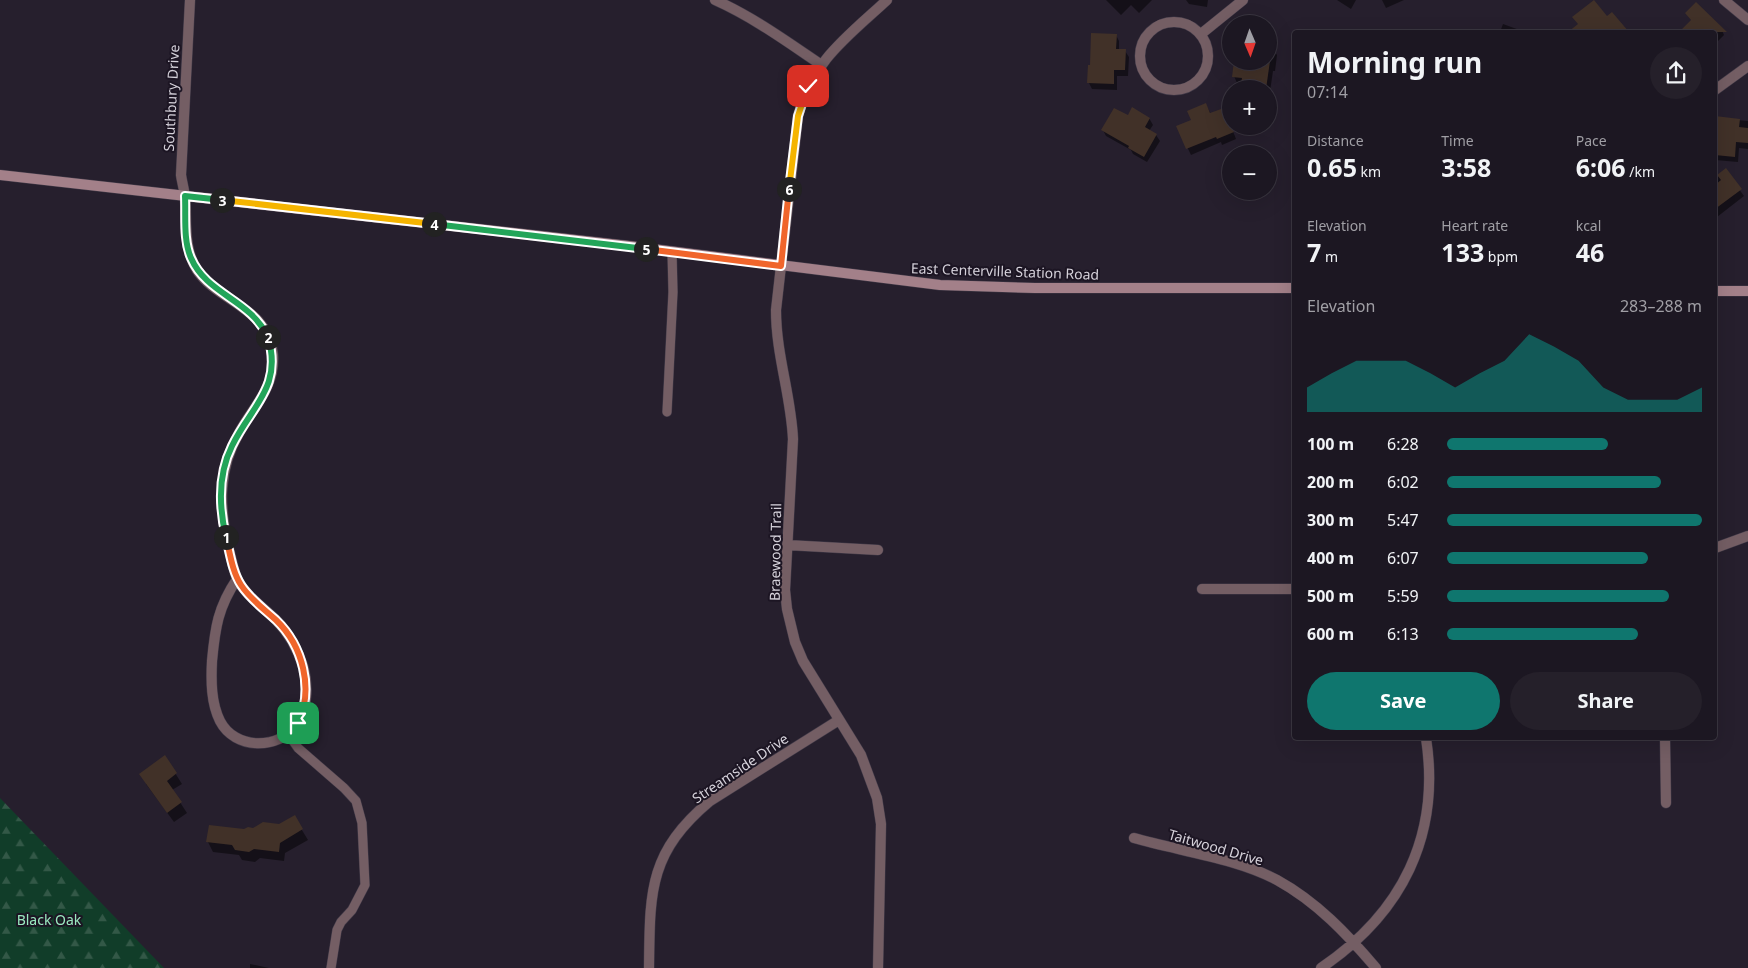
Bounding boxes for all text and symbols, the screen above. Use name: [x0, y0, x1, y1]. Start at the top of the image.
north arrow: [1222, 15, 1278, 70]
map controls: [1222, 15, 1277, 200]
text: Morning run: [1307, 43, 1482, 81]
street label: Southbury Drive: [159, 44, 183, 152]
button: share: [1650, 47, 1702, 99]
pin: [787, 65, 829, 107]
icon: check: [794, 72, 822, 100]
button: +: [1222, 80, 1277, 135]
text: 07:14: [1307, 81, 1348, 103]
text: Distance: [1307, 131, 1364, 150]
text: Time: [1441, 131, 1474, 150]
text: Pace: [1576, 131, 1607, 150]
button: −: [1222, 145, 1277, 200]
text: 0.65: [1307, 150, 1357, 184]
text: 3:58: [1441, 150, 1491, 184]
text: 6:06: [1576, 150, 1626, 184]
text: km: [1357, 162, 1381, 181]
text: /km: [1626, 162, 1655, 181]
pin: 6: [776, 176, 802, 202]
text: 6: [785, 180, 794, 199]
pin: 3: [210, 188, 234, 212]
text: 3: [218, 191, 227, 210]
pin: 4: [422, 212, 446, 236]
text: 4: [430, 215, 439, 234]
text: Elevation: [1307, 216, 1367, 235]
text: Heart rate: [1441, 216, 1508, 235]
text: kcal: [1576, 216, 1601, 235]
text: 7: [1307, 235, 1321, 269]
text: 133: [1441, 235, 1484, 269]
text: 46: [1576, 235, 1604, 269]
pin: 5: [634, 236, 658, 262]
text: 5: [642, 240, 651, 259]
text: m: [1321, 247, 1338, 266]
text: bpm: [1484, 247, 1518, 266]
street label: East Centerville Station Road: [911, 258, 1099, 284]
text: Elevation: [1307, 295, 1375, 317]
text: 283–288 m: [1620, 295, 1702, 317]
pin: 2: [256, 324, 280, 350]
text: 2: [264, 328, 273, 347]
text: 100 m: [1307, 433, 1354, 455]
text: 6:28: [1387, 433, 1419, 455]
text: 200 m: [1307, 471, 1354, 493]
text: 6:02: [1387, 471, 1419, 493]
street label: Braewood Trail: [765, 503, 785, 601]
text: 300 m: [1307, 509, 1354, 531]
text: 5:47: [1387, 509, 1419, 531]
pin: 1: [214, 524, 238, 550]
text: 1: [222, 528, 231, 547]
text: 400 m: [1307, 547, 1354, 569]
text: 6:07: [1387, 547, 1419, 569]
text: 500 m: [1307, 585, 1354, 607]
text: 5:59: [1387, 585, 1419, 607]
text: 600 m: [1307, 623, 1354, 645]
text: 6:13: [1387, 623, 1419, 645]
button: Save: [1307, 672, 1500, 730]
button: Share: [1510, 672, 1702, 730]
pin: [277, 702, 319, 744]
icon: arrive: [284, 709, 312, 737]
street label: Streamside Drive: [688, 729, 792, 807]
street label: Taitwood Drive: [1166, 824, 1266, 870]
park label: Black Oak: [17, 910, 82, 929]

